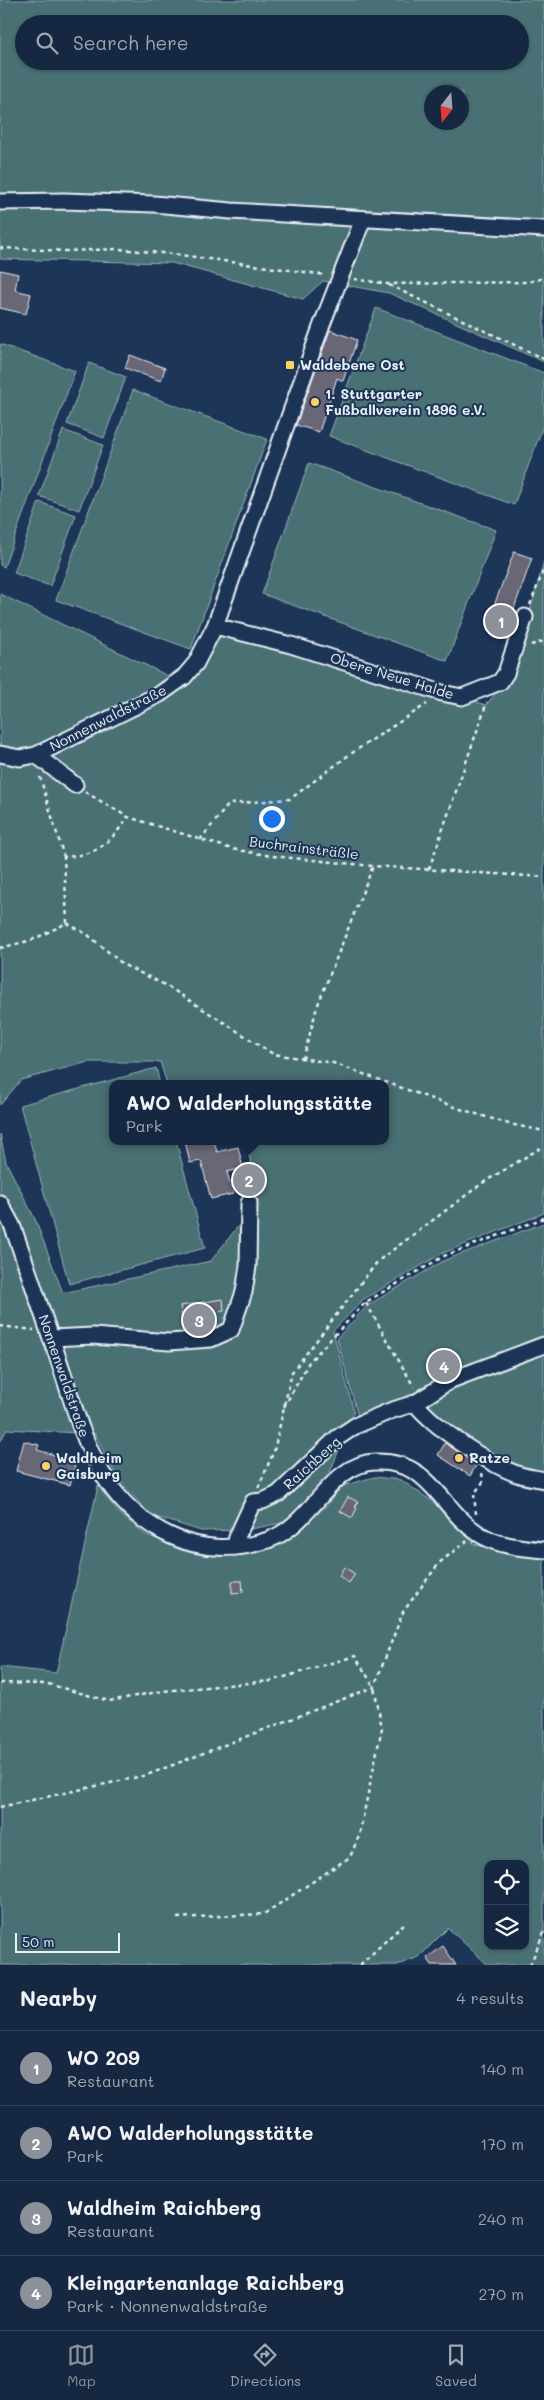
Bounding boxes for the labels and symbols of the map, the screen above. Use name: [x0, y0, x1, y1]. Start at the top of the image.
north arrow: [424, 85, 469, 130]
place label: Waldebene Ost: [300, 355, 405, 374]
marker: Waldebene Ost: [284, 359, 296, 371]
place label: 1. Stuttgarter Fußballverein 1896 e.V.: [325, 384, 485, 419]
marker: 1. Stuttgarter Fußballverein 1896 e.V.: [309, 396, 321, 408]
pin: 1: [485, 602, 517, 640]
street label: Obere Neue Halde: [328, 648, 456, 703]
street label: Nonnenwaldstraße: [46, 680, 169, 755]
your location: [259, 806, 285, 832]
street label: Buchrainsträßle: [248, 831, 360, 864]
pin: 2: [233, 1161, 265, 1199]
pin: 3: [183, 1301, 215, 1339]
street label: Nonnenwaldstraße: [35, 1312, 94, 1440]
pin: 4: [428, 1347, 460, 1385]
street label: Raichberg: [279, 1432, 344, 1493]
place label: Waldheim Gaisburg: [56, 1448, 122, 1483]
place label: Ratze: [469, 1448, 510, 1467]
marker: Ratze: [453, 1452, 465, 1464]
marker: Waldheim Gaisburg: [40, 1460, 52, 1472]
scale bar: [15, 1930, 120, 1953]

